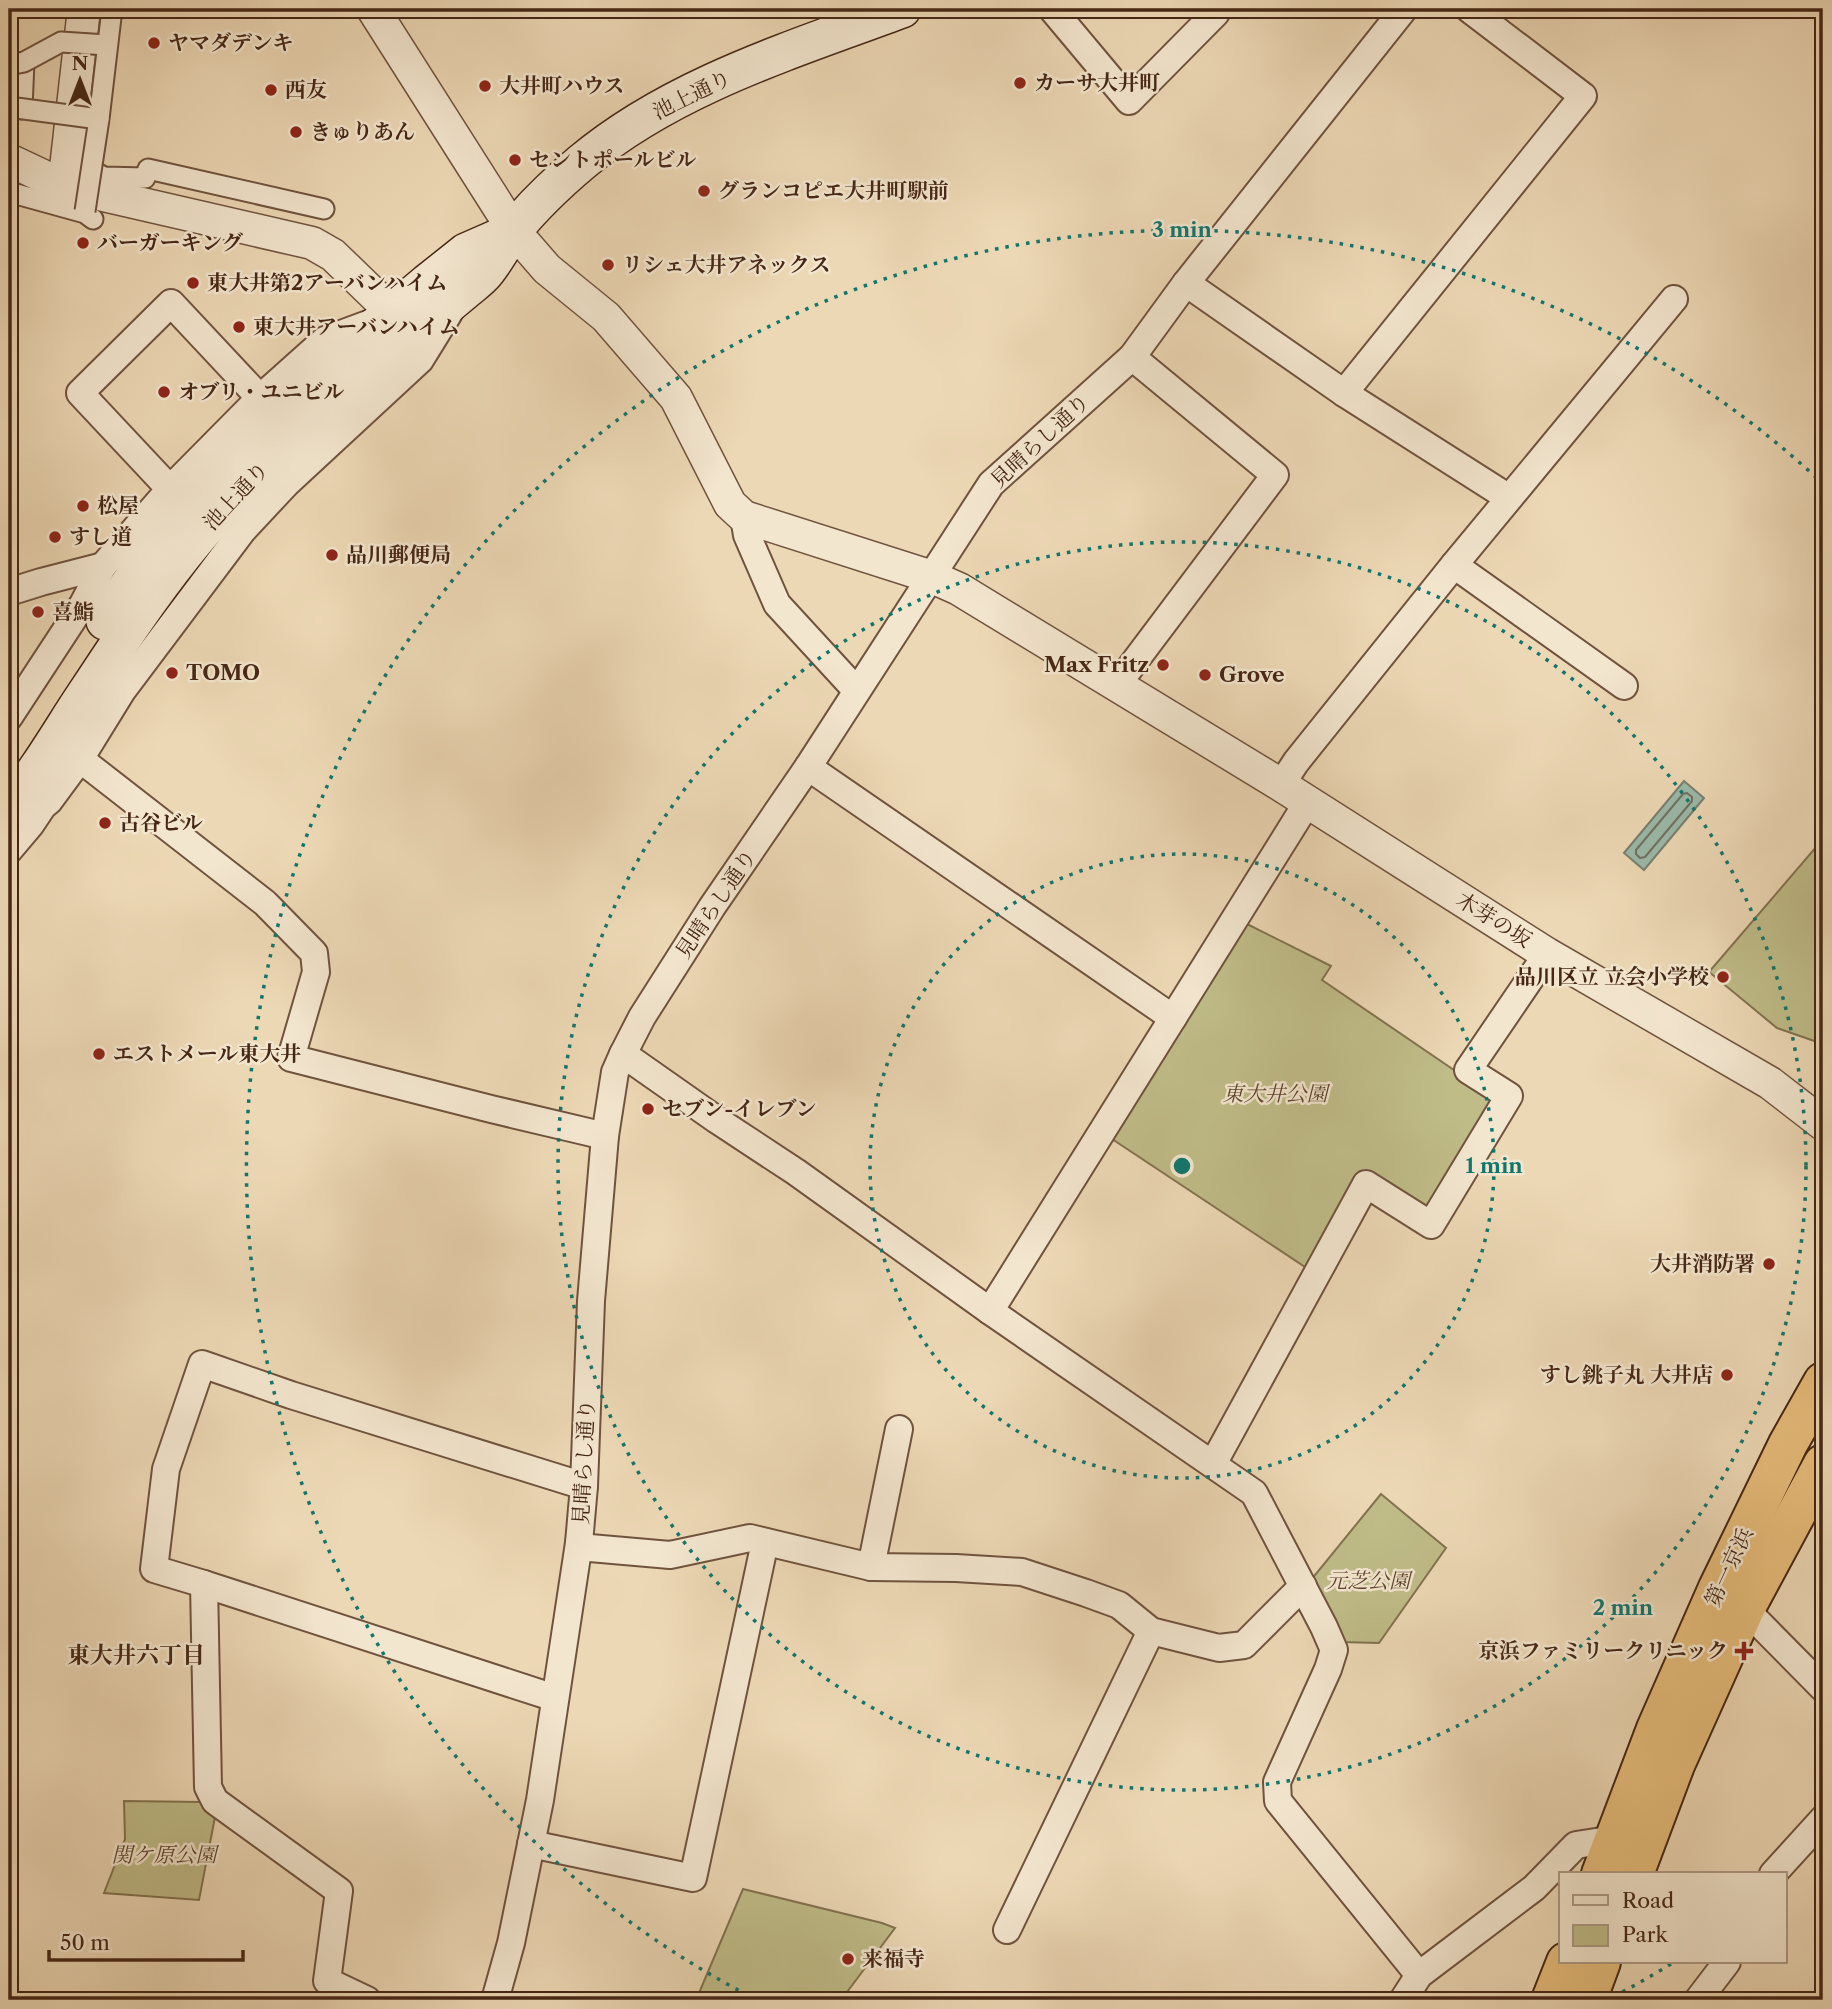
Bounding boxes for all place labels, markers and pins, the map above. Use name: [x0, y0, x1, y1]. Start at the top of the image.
place label: ヤマダデンキ: [168, 30, 294, 55]
marker: ヤマダデンキ: [146, 35, 162, 51]
place label: カーサ大井町: [1034, 70, 1160, 95]
place label: 大井町ハウス: [499, 73, 624, 98]
marker: カーサ大井町: [1012, 75, 1028, 91]
place label: 西友: [285, 77, 327, 102]
marker: 大井町ハウス: [477, 78, 493, 94]
marker: 西友: [263, 82, 279, 98]
place label: きゅりあん: [310, 119, 415, 144]
marker: きゅりあん: [288, 124, 304, 140]
place label: セントポールビル: [529, 147, 697, 172]
marker: セントポールビル: [507, 152, 523, 168]
place label: グランコピエ大井町駅前: [718, 178, 949, 203]
marker: グランコピエ大井町駅前: [696, 183, 712, 199]
place label: バーガーキング: [97, 230, 243, 255]
marker: バーガーキング: [75, 235, 91, 251]
place label: リシェ大井アネックス: [622, 252, 831, 277]
marker: リシェ大井アネックス: [600, 257, 616, 273]
place label: 東大井第2アーバンハイム: [207, 270, 447, 295]
marker: 東大井第2アーバンハイム: [185, 275, 201, 291]
place label: 東大井アーバンハイム: [253, 314, 460, 339]
marker: 東大井アーバンハイム: [231, 319, 247, 335]
place label: オブリ・ユニビル: [178, 379, 345, 404]
marker: オブリ・ユニビル: [156, 384, 172, 400]
place label: 松屋: [97, 493, 139, 518]
marker: 松屋: [75, 498, 91, 514]
place label: すし道: [69, 524, 132, 549]
marker: すし道: [47, 529, 63, 545]
place label: 品川郵便局: [346, 542, 451, 567]
marker: 品川郵便局: [324, 547, 340, 563]
place label: 喜鮨: [52, 599, 94, 624]
marker: 喜鮨: [30, 604, 46, 620]
place label: Max Fritz: [1044, 652, 1149, 677]
marker: Max Fritz: [1155, 657, 1171, 673]
place label: TOMO: [186, 660, 260, 685]
place label: Grove: [1219, 662, 1285, 687]
marker: TOMO: [164, 665, 180, 681]
marker: Grove: [1197, 667, 1213, 683]
place label: 古谷ビル: [119, 810, 203, 835]
marker: 古谷ビル: [97, 815, 113, 831]
place label: 品川区立 立会小学校: [1515, 964, 1709, 989]
marker: 品川区立 立会小学校: [1715, 969, 1731, 985]
place label: エストメール東大井: [113, 1041, 301, 1066]
marker: エストメール東大井: [91, 1046, 107, 1062]
place label: セブン-イレブン: [662, 1096, 817, 1121]
marker: セブン-イレブン: [640, 1101, 656, 1117]
centre of rings: [1170, 1154, 1194, 1178]
place label: 大井消防署: [1650, 1251, 1755, 1276]
marker: 大井消防署: [1761, 1256, 1777, 1272]
place label: すし銚子丸 大井店: [1540, 1362, 1713, 1387]
marker: すし銚子丸 大井店: [1719, 1367, 1735, 1383]
place label: 京浜ファミリークリニック: [1478, 1638, 1728, 1663]
marker: 京浜ファミリークリニック: [1734, 1641, 1754, 1661]
place label: 来福寺: [862, 1946, 925, 1971]
marker: 来福寺: [840, 1951, 856, 1967]

